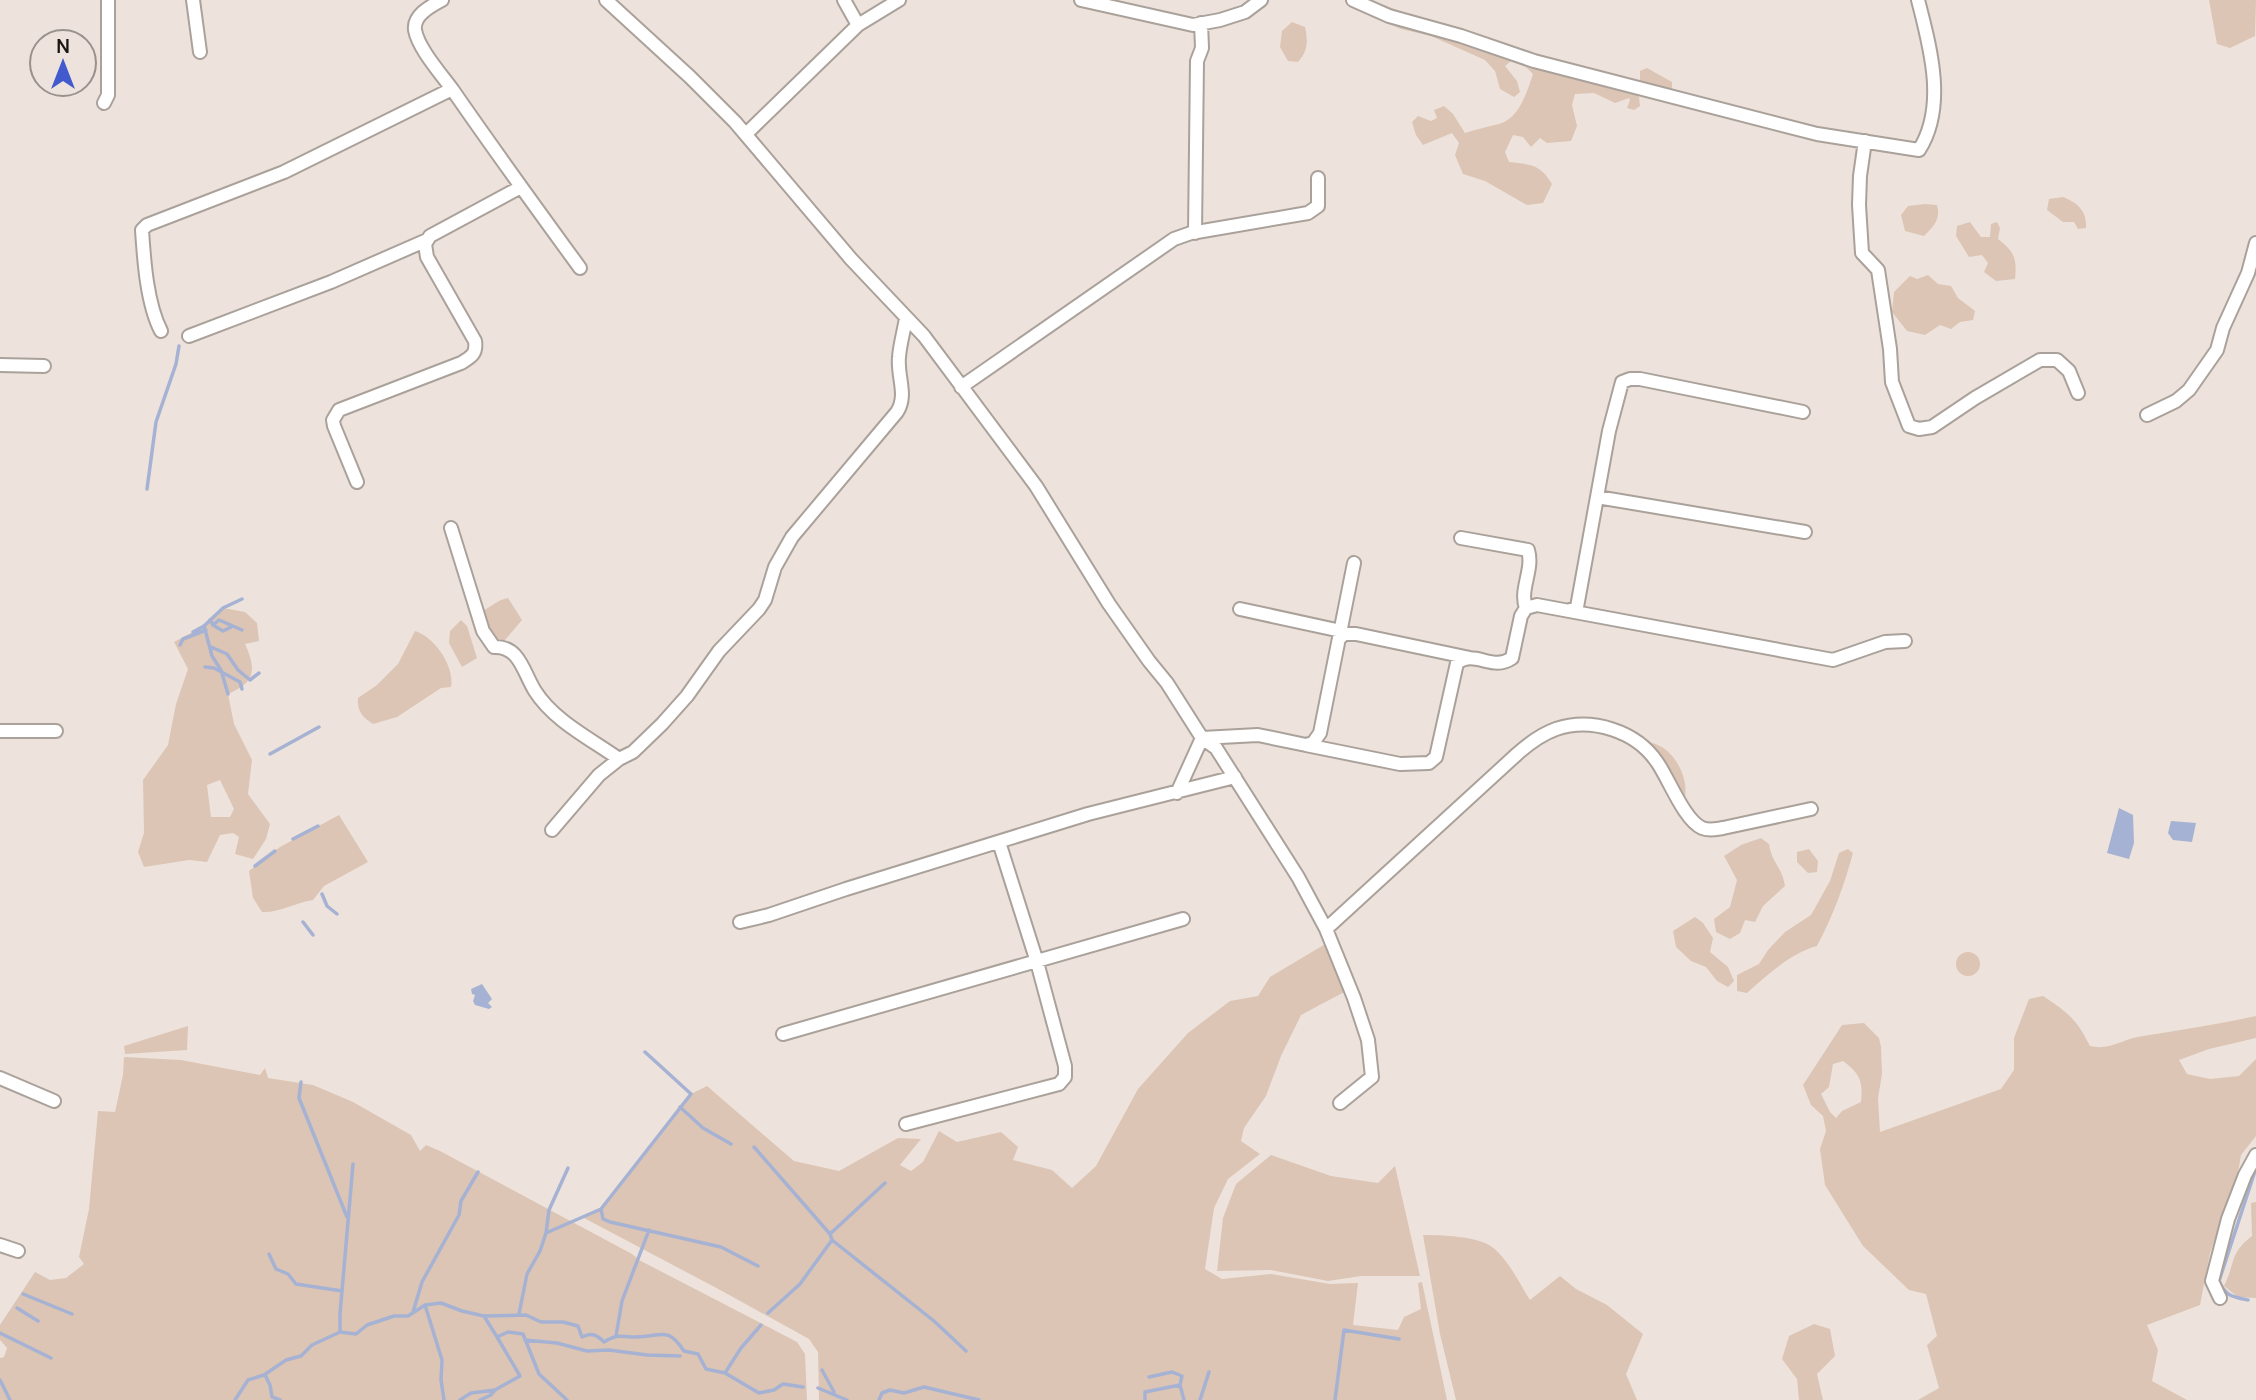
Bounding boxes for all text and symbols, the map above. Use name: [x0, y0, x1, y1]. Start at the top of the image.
north arrow: [28, 28, 98, 98]
text: N: [56, 33, 70, 59]

